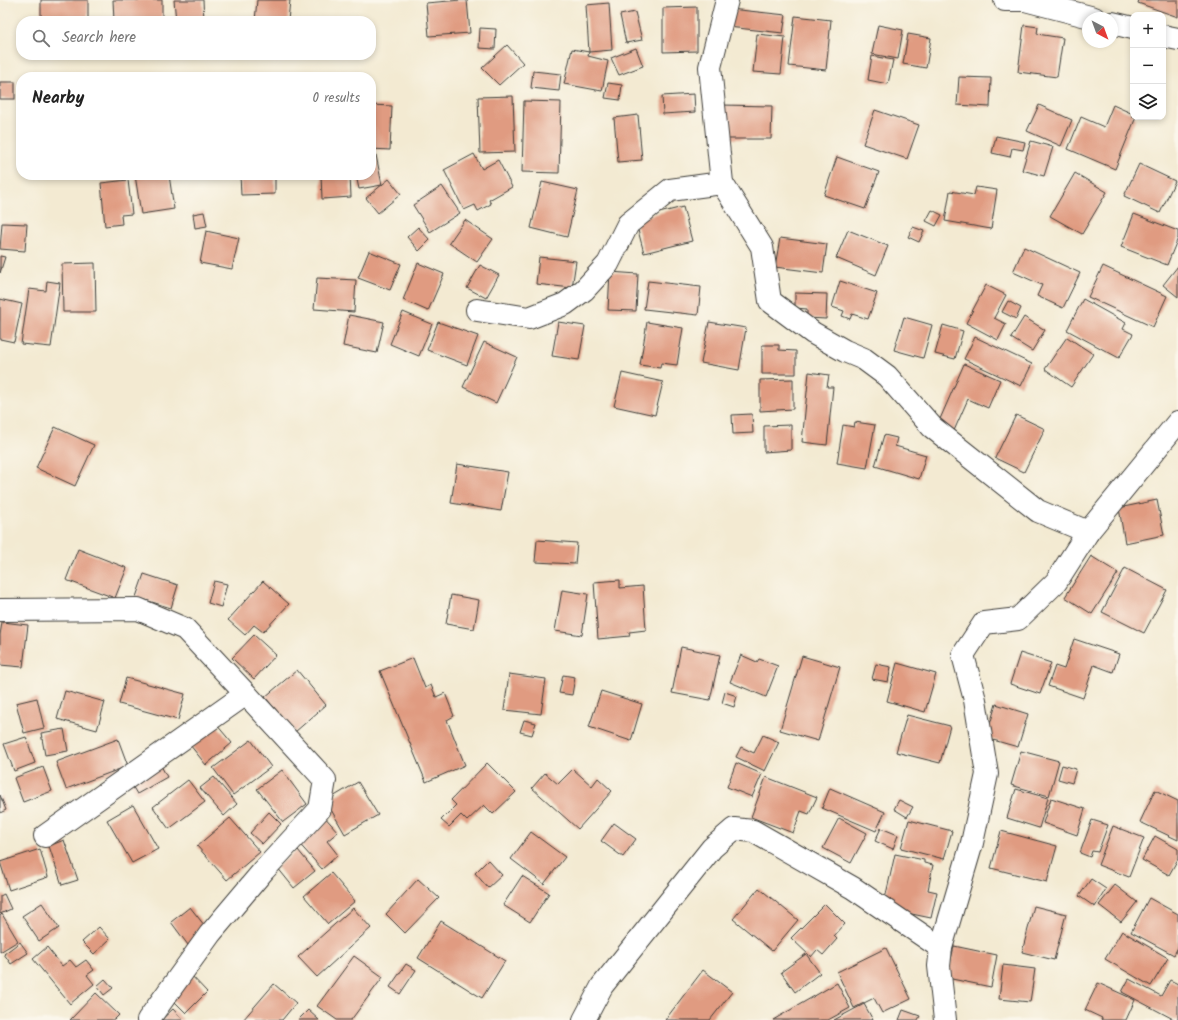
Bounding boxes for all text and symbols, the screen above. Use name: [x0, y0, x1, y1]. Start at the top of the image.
north arrow: [1082, 12, 1118, 48]
map controls: [1130, 12, 1166, 120]
button: +: [1130, 12, 1166, 48]
search box: [16, 16, 376, 60]
text: Search here: [62, 26, 136, 50]
icon: search: [30, 27, 52, 49]
button: −: [1130, 48, 1166, 84]
button: layers: [1130, 84, 1166, 120]
text: Nearby: [32, 85, 84, 112]
text: 0 results: [313, 88, 360, 109]

